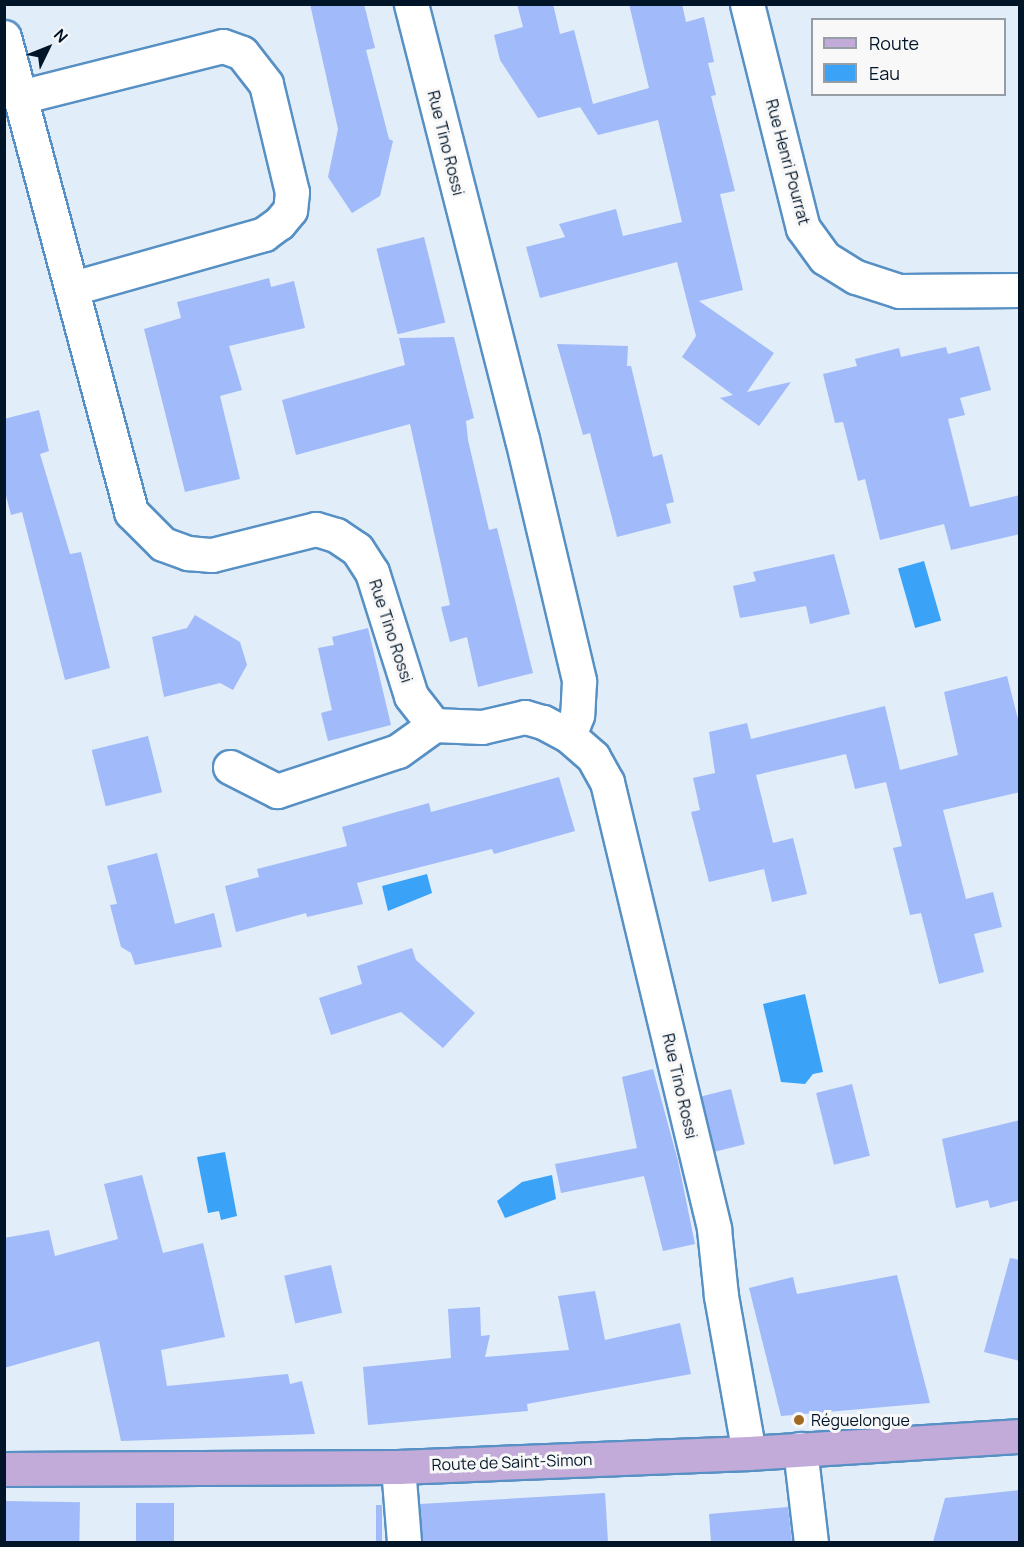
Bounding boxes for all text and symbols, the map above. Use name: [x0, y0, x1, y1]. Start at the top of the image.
north arrow: [18, 18, 78, 78]
legend: [811, 18, 1006, 96]
text: N: [49, 24, 73, 47]
text: Route: [869, 31, 919, 55]
text: Eau: [869, 61, 900, 85]
street label: Rue Tino Rossi: [424, 89, 468, 197]
street label: Rue Henri Pourrat: [762, 97, 814, 227]
street label: Rue Tino Rossi: [365, 577, 417, 685]
street label: Rue Tino Rossi: [659, 1031, 701, 1141]
place label: Réguelongue: [811, 1410, 910, 1430]
marker: Réguelongue: [792, 1413, 806, 1427]
street label: Route de Saint-Simon: [431, 1450, 593, 1474]

